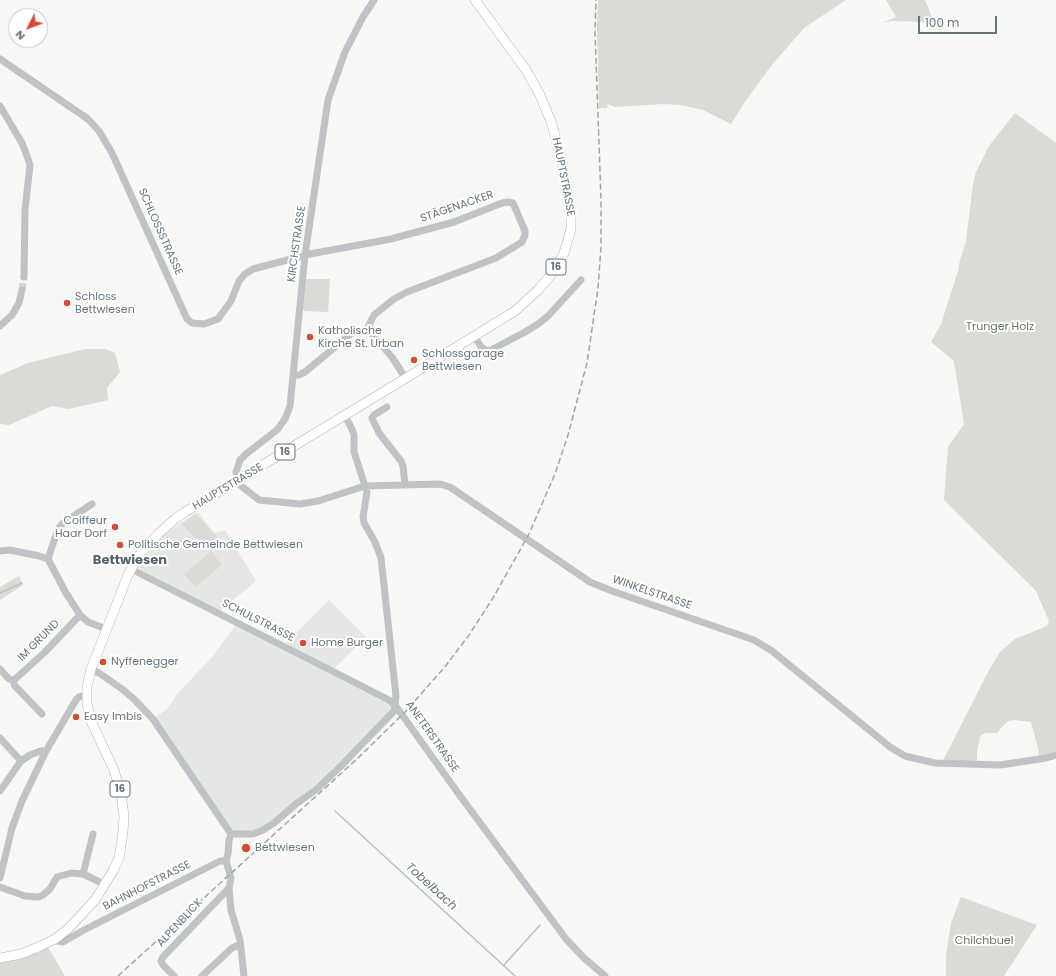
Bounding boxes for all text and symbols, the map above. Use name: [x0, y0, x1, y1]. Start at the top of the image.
north arrow: [8, 8, 48, 48]
scale bar: [920, 8, 999, 34]
text: 100 m: [925, 14, 959, 31]
text: N: [11, 27, 29, 44]
street label: HAUPTSTRASSE: [549, 137, 577, 217]
street label: SCHLOSSSTRASSE: [135, 186, 185, 278]
street label: STÄGENACKER: [419, 188, 495, 226]
street label: KIRCHSTRASSE: [285, 205, 309, 283]
road number: 16: [546, 259, 566, 275]
place label: Schloss Bettwiesen: [75, 290, 135, 316]
marker: Schloss Bettwiesen: [62, 298, 72, 308]
park label: Trunger Holz: [966, 320, 1034, 334]
place label: Katholische Kirche St. Urban: [318, 324, 404, 350]
marker: Katholische Kirche St. Urban: [305, 332, 315, 342]
place label: Schlossgarage Bettwiesen: [422, 347, 504, 373]
marker: Schlossgarage Bettwiesen: [409, 355, 419, 365]
road number: 16: [275, 444, 295, 460]
street label: HAUPTSTRASSE: [190, 461, 266, 513]
place label: Coiffeur Haar Dorf: [55, 514, 107, 540]
marker: Coiffeur Haar Dorf: [110, 522, 120, 532]
place label: Politische Gemeinde Bettwiesen: [128, 538, 303, 552]
marker: Politische Gemeinde Bettwiesen: [115, 540, 125, 550]
district label: Bettwiesen: [93, 553, 167, 569]
street label: WINKELSTRASSE: [611, 573, 693, 613]
street label: SCHULSTRASSE: [219, 597, 297, 645]
street label: IM GRUND: [15, 617, 63, 665]
place label: Home Burger: [311, 636, 383, 650]
marker: Home Burger: [298, 638, 308, 648]
place label: Nyffenegger: [111, 655, 179, 669]
marker: Nyffenegger: [98, 657, 108, 667]
street label: ANETERSTRASSE: [402, 699, 462, 775]
place label: Easy Imbis: [84, 710, 142, 724]
marker: Easy Imbis: [71, 712, 81, 722]
road number: 16: [110, 781, 130, 797]
place label: Bettwiesen: [255, 841, 315, 855]
marker: Bettwiesen: [240, 842, 252, 854]
street label: BAHNHOFSTRASSE: [101, 858, 193, 914]
water label: Tobelbach: [402, 860, 460, 914]
street label: ALPENBLICK: [154, 896, 206, 950]
park label: Chilchbuel: [955, 934, 1013, 948]

